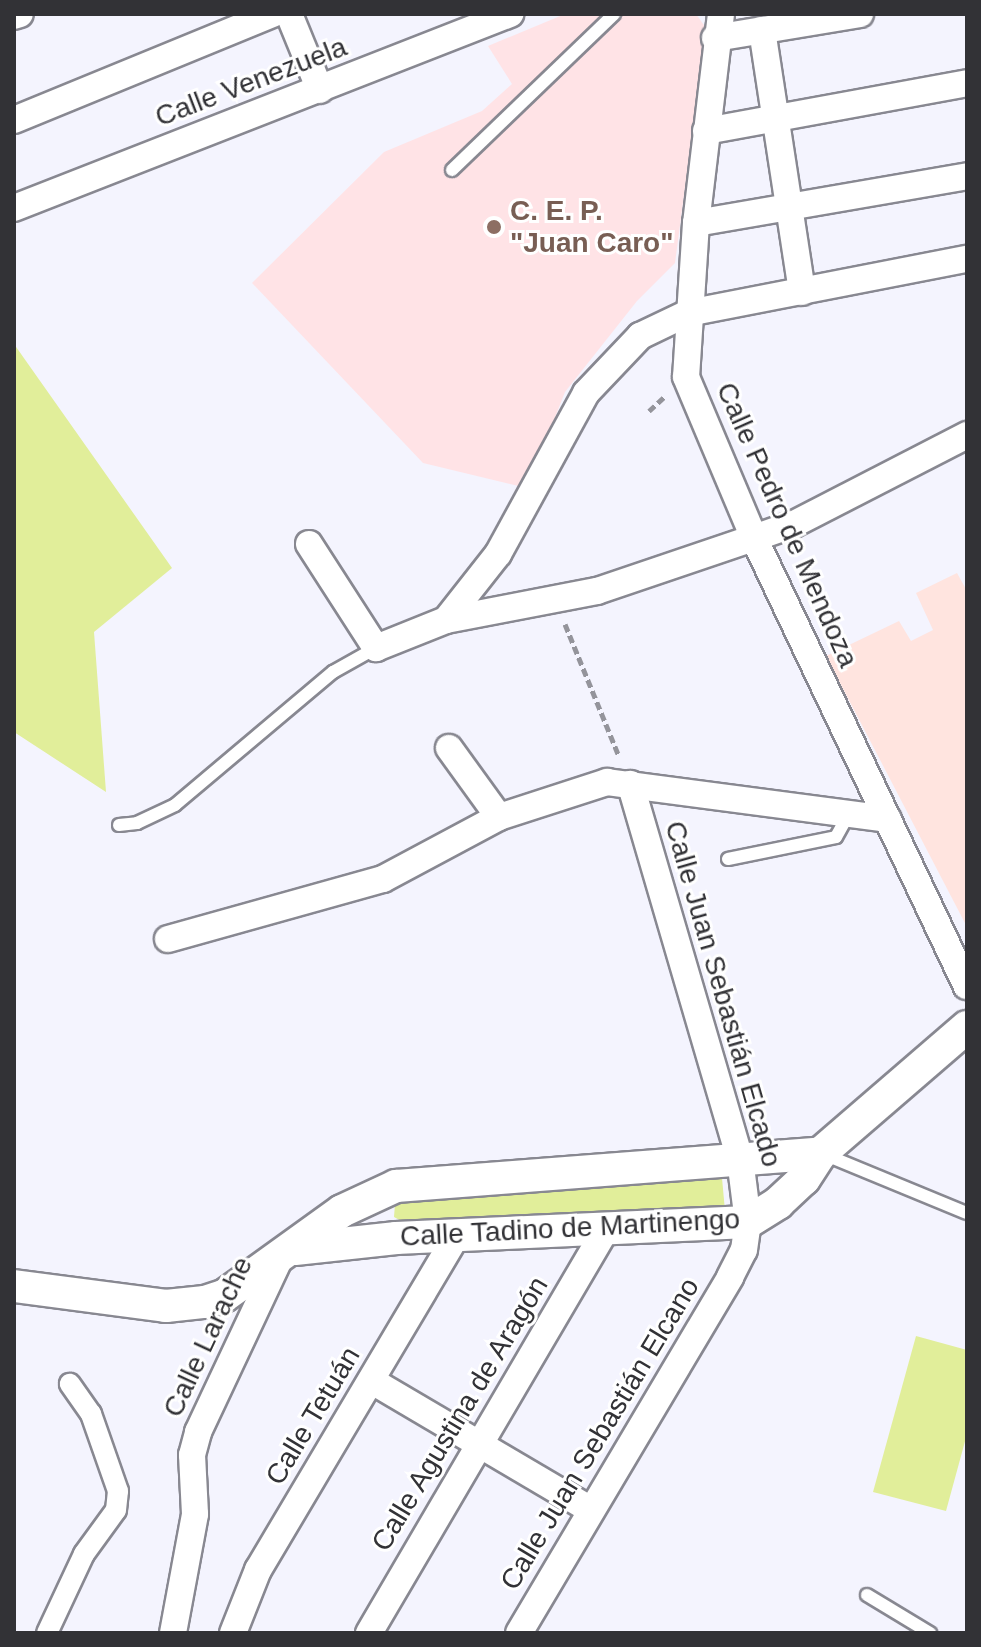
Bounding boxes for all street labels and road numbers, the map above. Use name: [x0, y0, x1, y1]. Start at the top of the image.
street label: Calle Venezuela: [151, 30, 351, 134]
street label: Calle Pedro de Mendoza: [709, 377, 865, 673]
street label: Calle Juan Sebastián Elcado: [658, 817, 788, 1171]
street label: Calle Tadino de Martinengo: [399, 1202, 741, 1254]
street label: Calle Larache: [156, 1252, 260, 1422]
street label: Calle Agustina de Aragón: [364, 1269, 556, 1559]
street label: Calle Juan Sebastián Elcano: [493, 1272, 707, 1596]
street label: Calle Tetuán: [259, 1341, 367, 1491]

